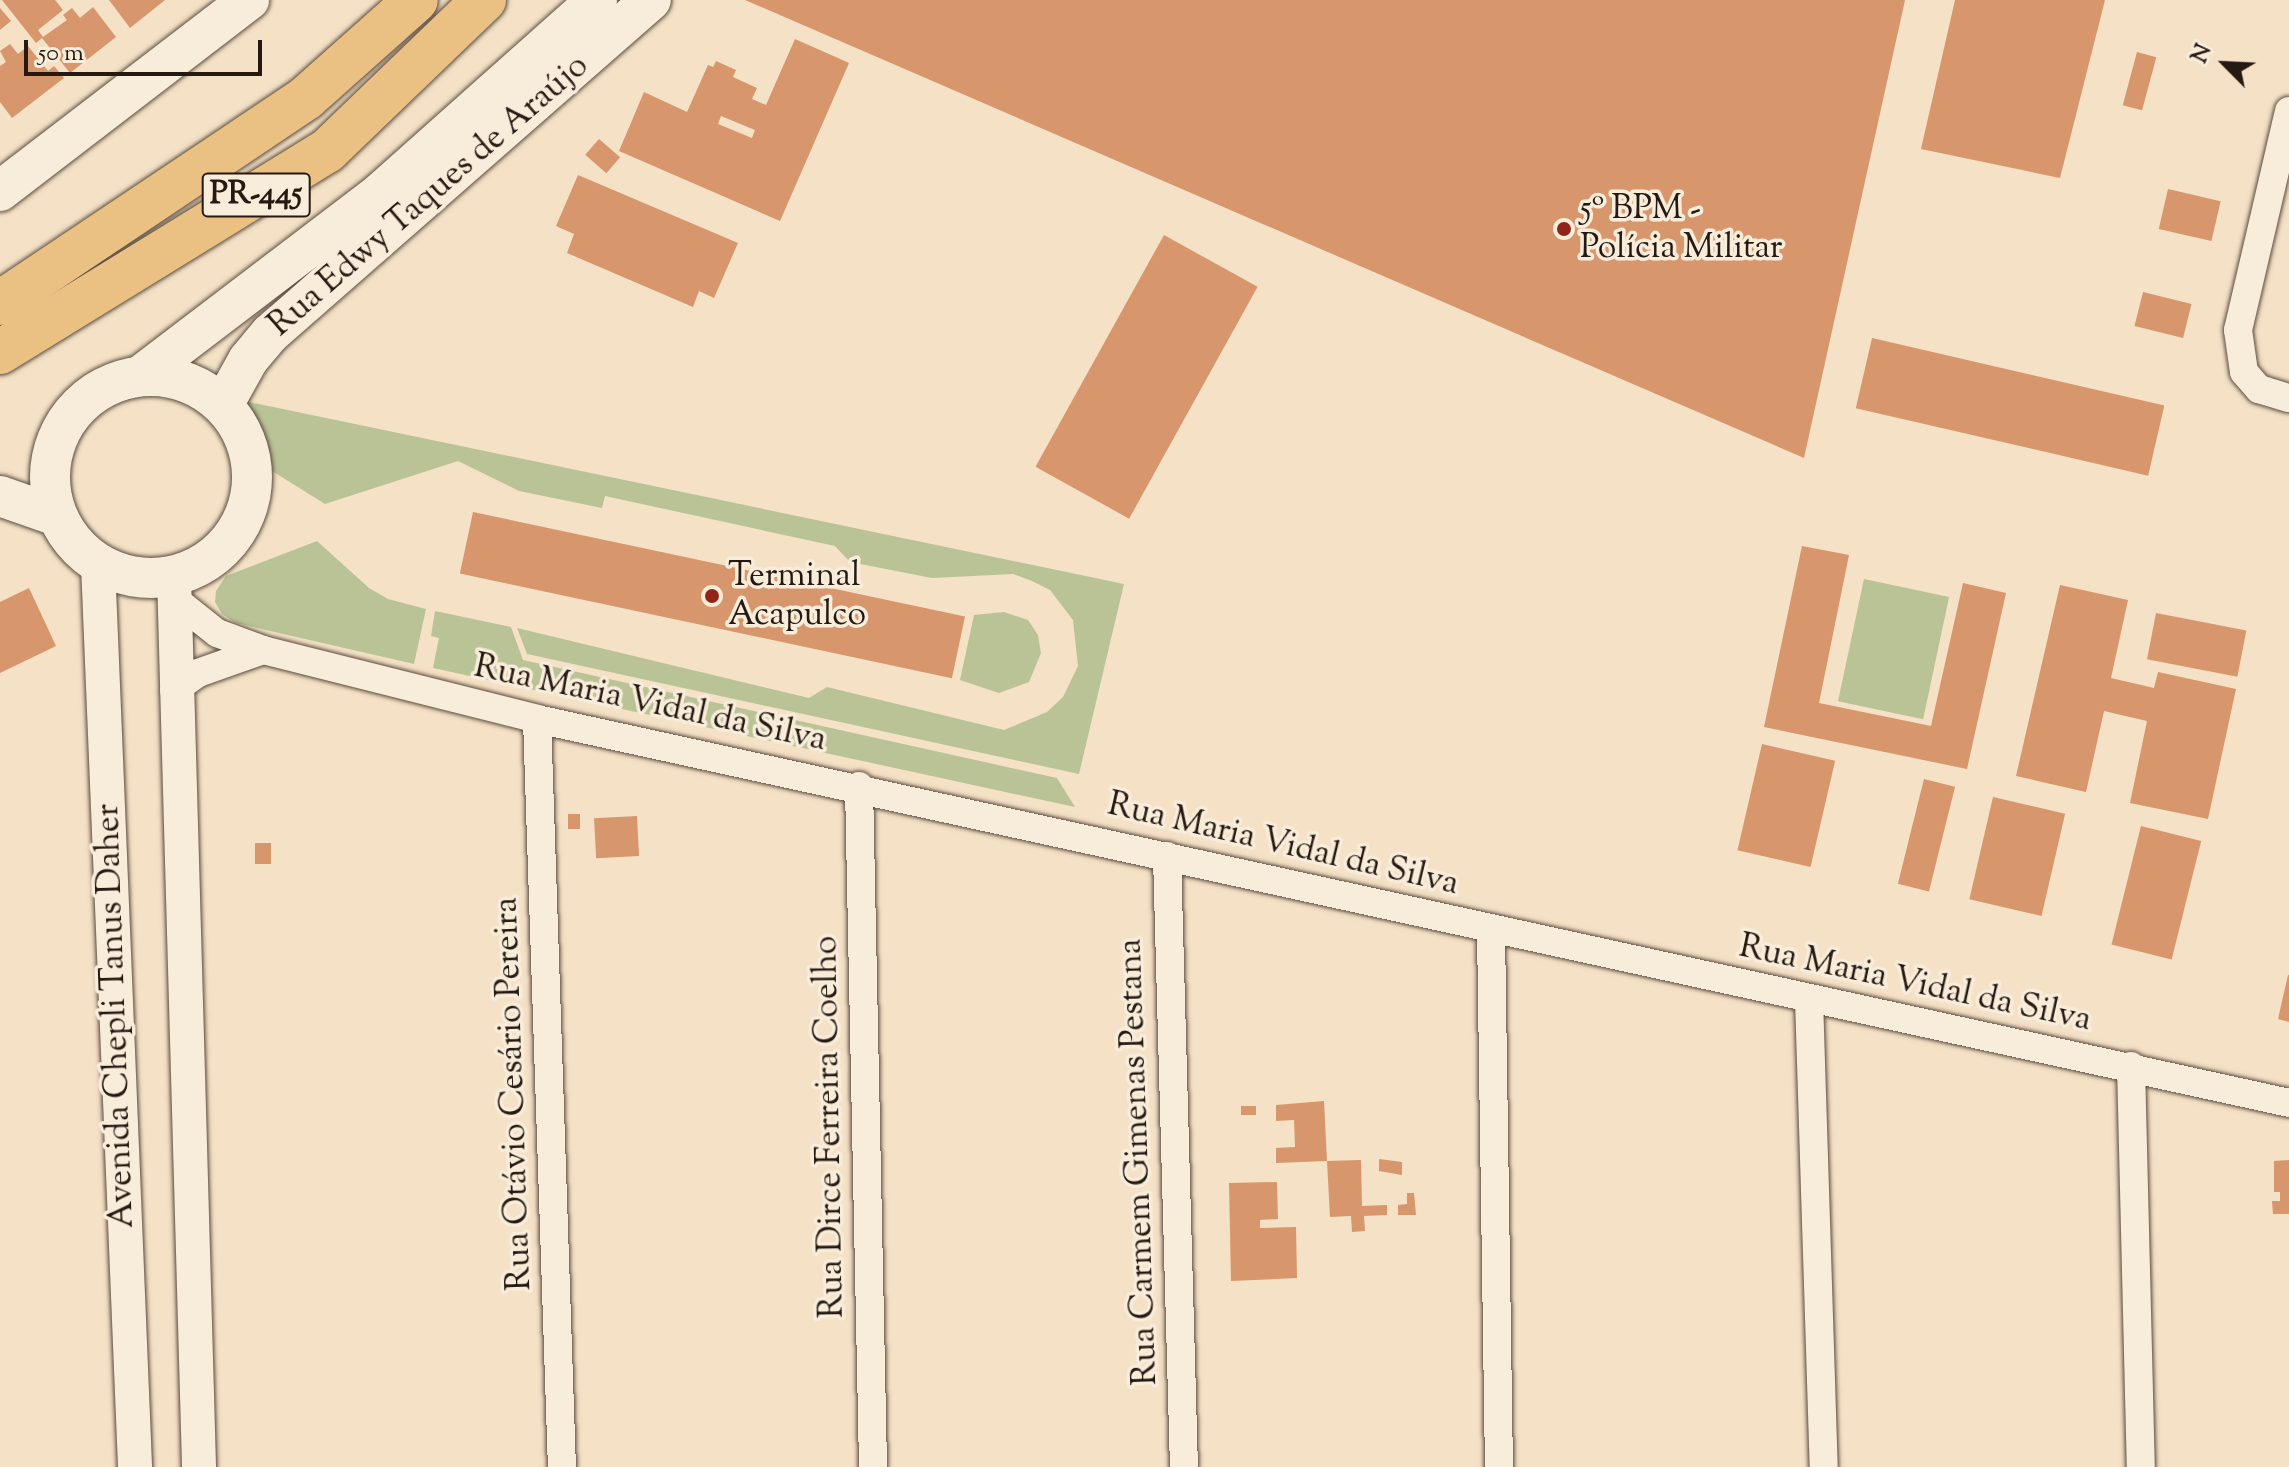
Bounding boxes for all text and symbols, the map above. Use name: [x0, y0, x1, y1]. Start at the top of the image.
scale bar: [28, 24, 266, 74]
north arrow: [2185, 24, 2265, 104]
text: 50 m: [38, 37, 84, 71]
text: N: [2185, 40, 2221, 69]
street label: Rua Edwy Taques de Araújo: [261, 46, 597, 346]
road number: PR-445: [200, 167, 312, 223]
place label: 5º BPM - Polícia Militar: [1580, 189, 1783, 268]
marker: 5º BPM - Polícia Militar: [1555, 220, 1573, 238]
place label: Terminal Acapulco: [728, 556, 866, 636]
marker: Terminal Acapulco: [703, 587, 721, 605]
street label: Rua Maria Vidal da Silva: [470, 647, 830, 761]
street label: Rua Maria Vidal da Silva: [1104, 785, 1462, 905]
street label: Avenida Chepli Tanus Daher: [88, 803, 144, 1229]
street label: Rua Otávio Cesário Pereira: [487, 896, 541, 1292]
street label: Rua Maria Vidal da Silva: [1735, 927, 2095, 1041]
street label: Rua Dirce Ferreira Coelho: [806, 935, 854, 1319]
street label: Rua Carmem Gimenas Pestana: [1111, 938, 1167, 1386]

